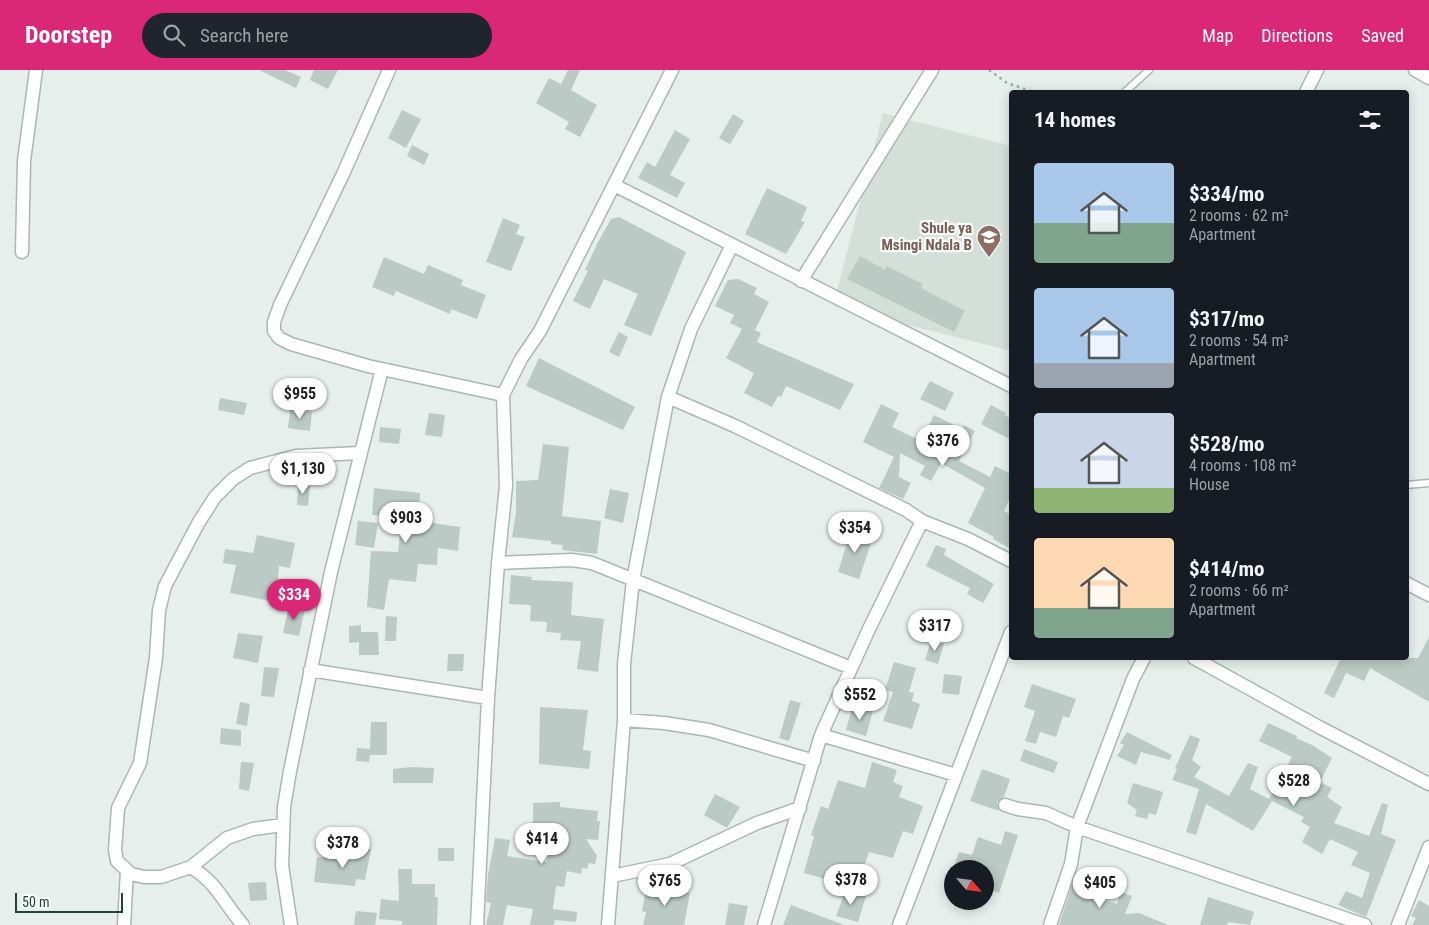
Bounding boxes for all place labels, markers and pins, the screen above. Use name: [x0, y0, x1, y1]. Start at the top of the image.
place label: Shule ya Msingi Ndala B: [881, 219, 972, 254]
school or university icon: Shule ya Msingi Ndala B: [976, 224, 1002, 258]
pin: $955: [270, 378, 330, 420]
pin: $376: [913, 424, 973, 467]
pin: $1,130: [262, 452, 344, 495]
pin: $903: [376, 502, 436, 544]
pin: $354: [825, 512, 885, 554]
pin: $334: [264, 578, 324, 621]
pin: $317: [905, 610, 965, 652]
pin: $552: [830, 678, 890, 721]
pin: $528: [1264, 764, 1324, 807]
pin: $414: [512, 822, 572, 865]
pin: $378: [313, 826, 373, 869]
pin: $765: [635, 864, 695, 907]
pin: $378: [821, 864, 881, 906]
pin: $405: [1070, 866, 1130, 909]

